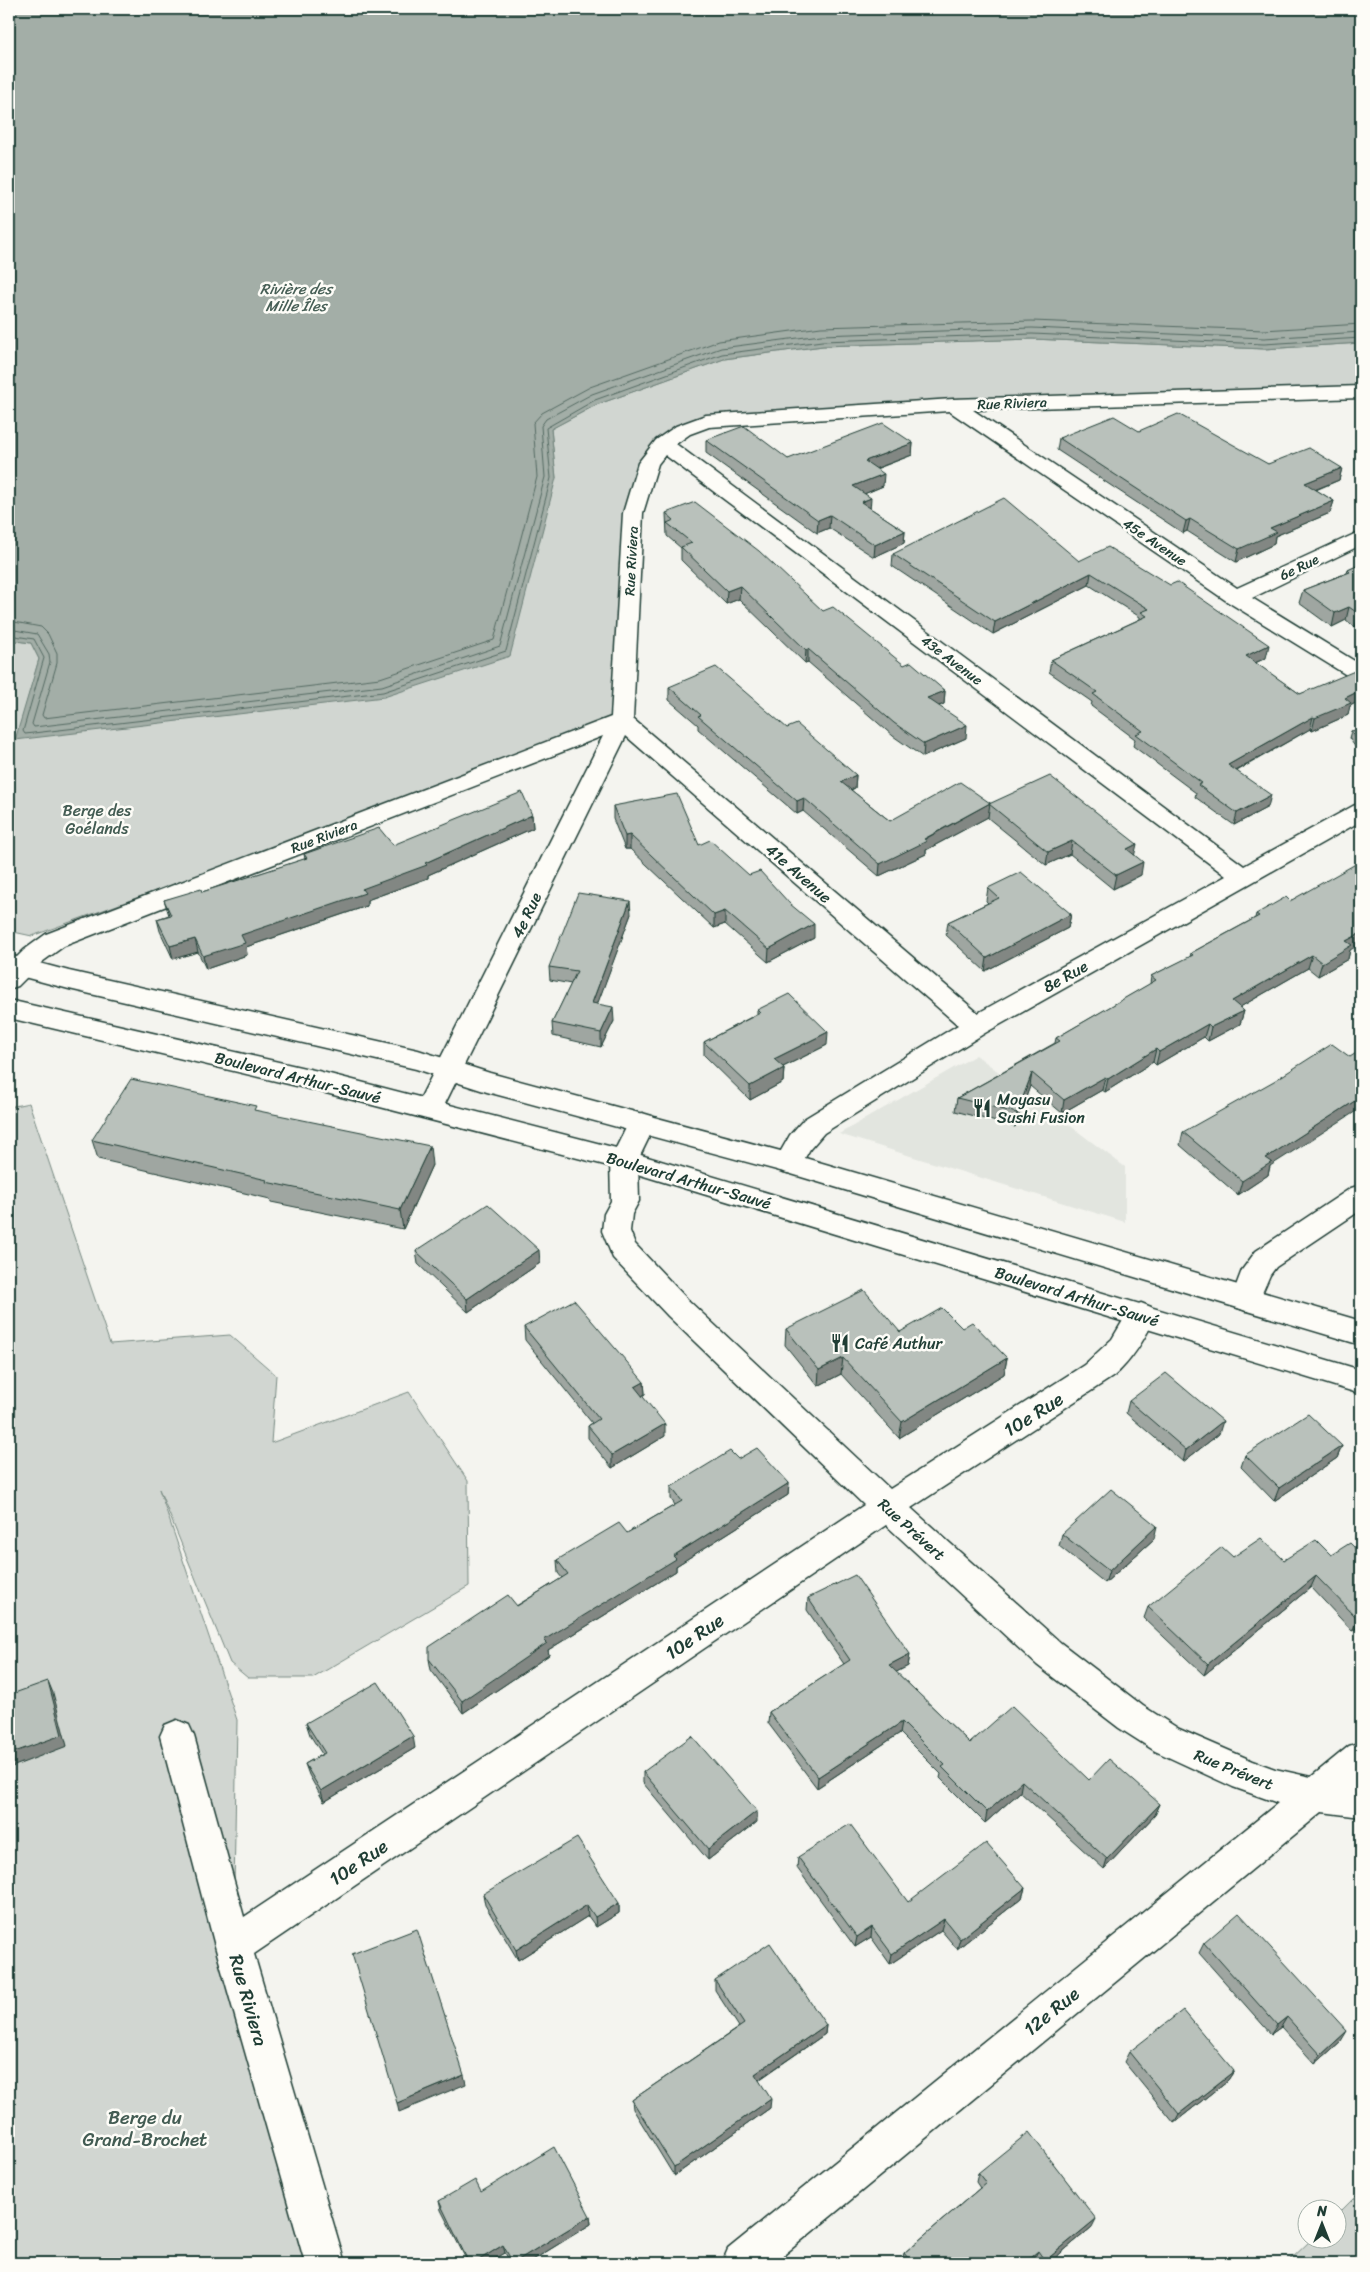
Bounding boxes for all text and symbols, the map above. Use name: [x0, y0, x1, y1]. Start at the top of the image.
water label: Rivière des Mille Îles: [260, 276, 334, 319]
street label: Rue Riviera: [977, 390, 1047, 417]
street label: 45e Avenue: [1117, 512, 1192, 573]
street label: Rue Riviera: [617, 526, 646, 596]
street label: 6e Rue: [1275, 547, 1324, 588]
street label: 43e Avenue: [915, 629, 988, 692]
park label: Berge des Goélands: [63, 796, 132, 843]
street label: Rue Riviera: [287, 812, 361, 861]
street label: 41e Avenue: [759, 836, 839, 911]
street label: 4e Rue: [503, 887, 550, 943]
street label: 8e Rue: [1037, 952, 1094, 1001]
street label: Boulevard Arthur-Sauvé: [212, 1043, 384, 1112]
place label: Moyasu Sushi Fusion: [997, 1085, 1085, 1132]
restaurant icon: Moyasu Sushi Fusion: [971, 1097, 993, 1119]
street label: Boulevard Arthur-Sauvé: [603, 1143, 775, 1218]
street label: Boulevard Arthur-Sauvé: [991, 1258, 1163, 1335]
place label: Café Authur: [855, 1329, 944, 1358]
restaurant icon: Café Authur: [829, 1332, 851, 1354]
street label: 10e Rue: [997, 1383, 1070, 1446]
street label: Rue Prévert: [871, 1491, 952, 1568]
street label: 10e Rue: [658, 1604, 731, 1668]
street label: Rue Prévert: [1190, 1740, 1278, 1799]
street label: 10e Rue: [322, 1830, 395, 1894]
street label: Rue Riviera: [220, 1950, 278, 2050]
street label: 12e Rue: [1016, 1978, 1087, 2045]
park label: Berge du Grand-Brochet: [83, 2101, 207, 2156]
text: N: [1316, 2199, 1327, 2224]
north arrow: [1298, 2200, 1348, 2250]

